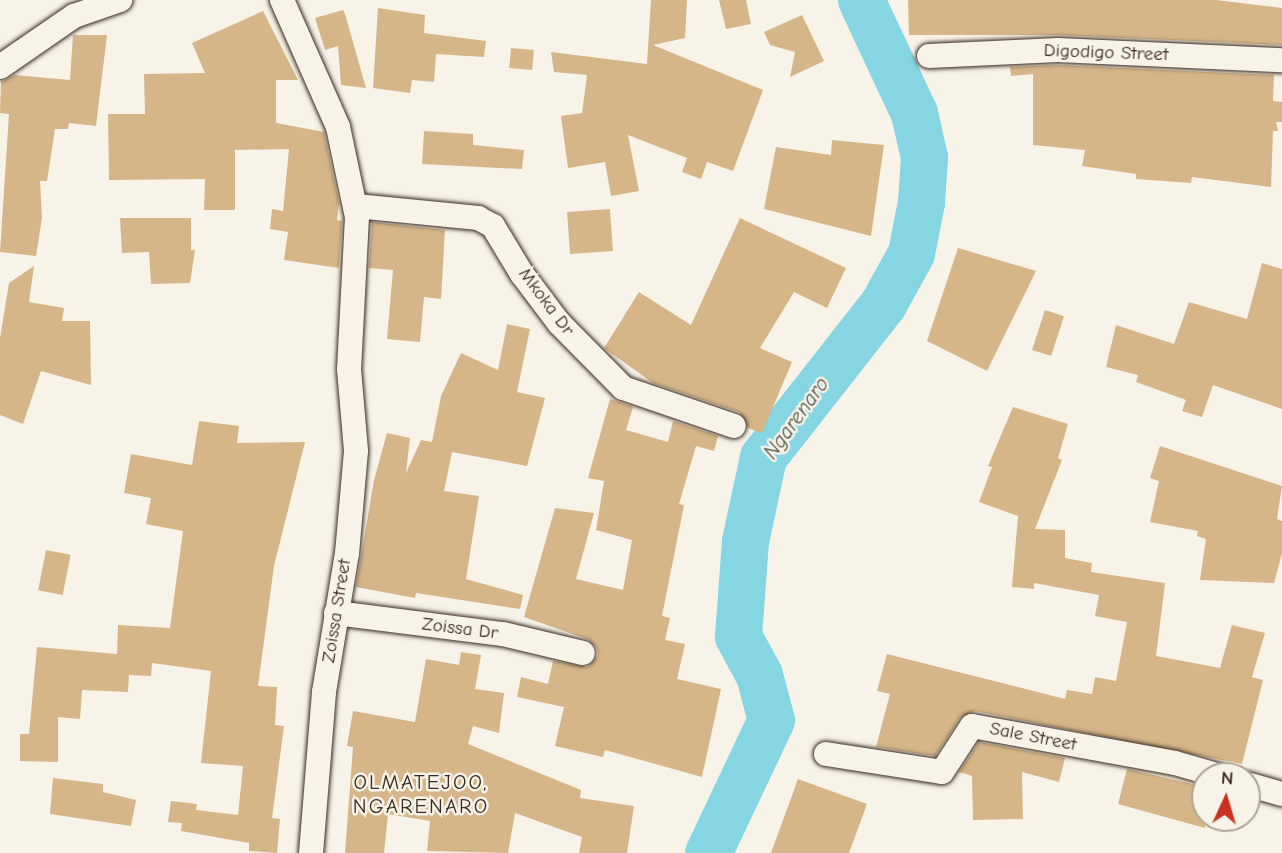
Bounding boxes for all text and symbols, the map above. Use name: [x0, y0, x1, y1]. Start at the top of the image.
street label: Digodigo Street: [1043, 39, 1169, 67]
street label: Mkoka Dr: [513, 264, 579, 340]
water label: Ngarenaro: [758, 372, 834, 464]
street label: Zoissa Street: [318, 557, 356, 665]
street label: Zoissa Dr: [420, 613, 500, 645]
street label: Sale Street: [988, 717, 1078, 757]
north arrow: [1191, 762, 1261, 832]
text: N: [1220, 767, 1234, 789]
district label: OLMATEJOO, NGARENARO: [354, 769, 488, 819]

